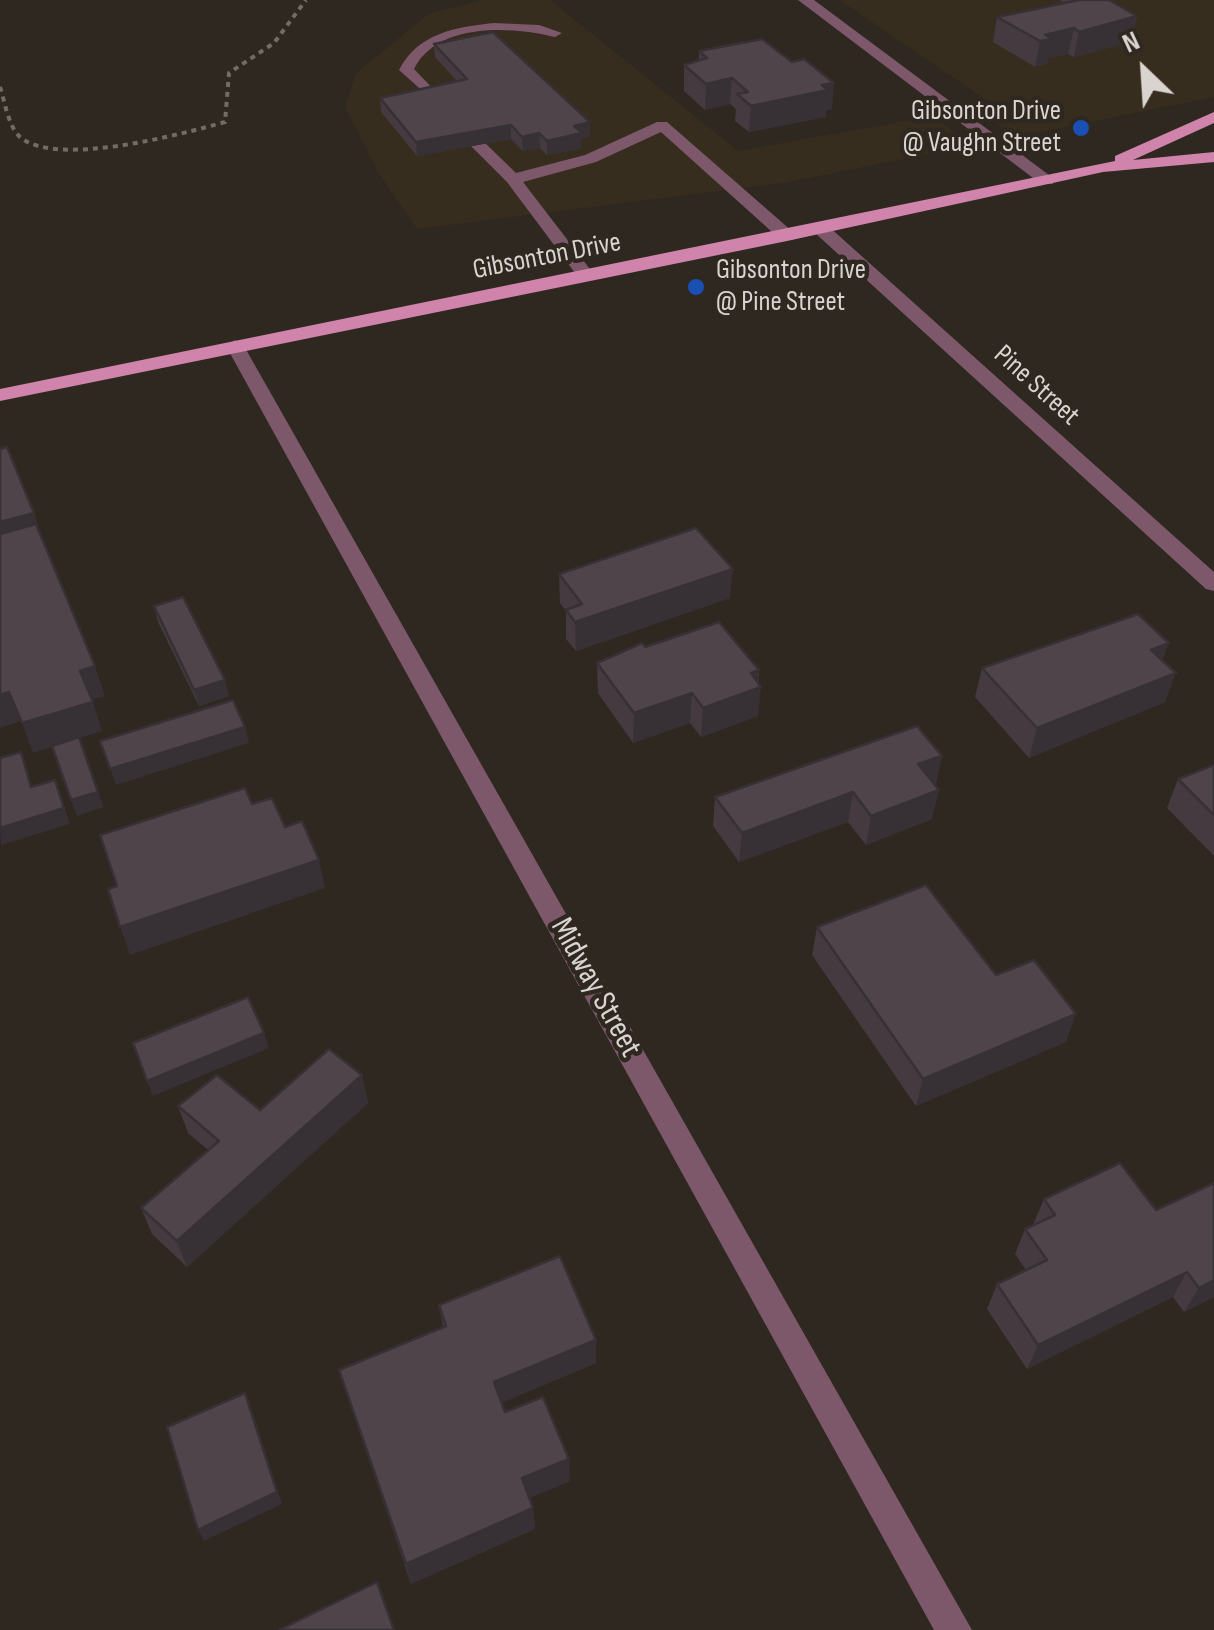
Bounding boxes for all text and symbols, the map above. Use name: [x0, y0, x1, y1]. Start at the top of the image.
north arrow: [1094, 20, 1194, 120]
text: N: [1117, 24, 1145, 60]
place label: Gibsonton Drive @ Vaughn Street: [903, 95, 1061, 161]
marker: Gibsonton Drive @ Vaughn Street: [1070, 117, 1092, 139]
street label: Gibsonton Drive: [470, 226, 624, 288]
place label: Gibsonton Drive @ Pine Street: [716, 254, 866, 320]
marker: Gibsonton Drive @ Pine Street: [685, 276, 707, 298]
street label: Pine Street: [986, 339, 1086, 433]
street label: Midway Street: [541, 912, 649, 1064]

